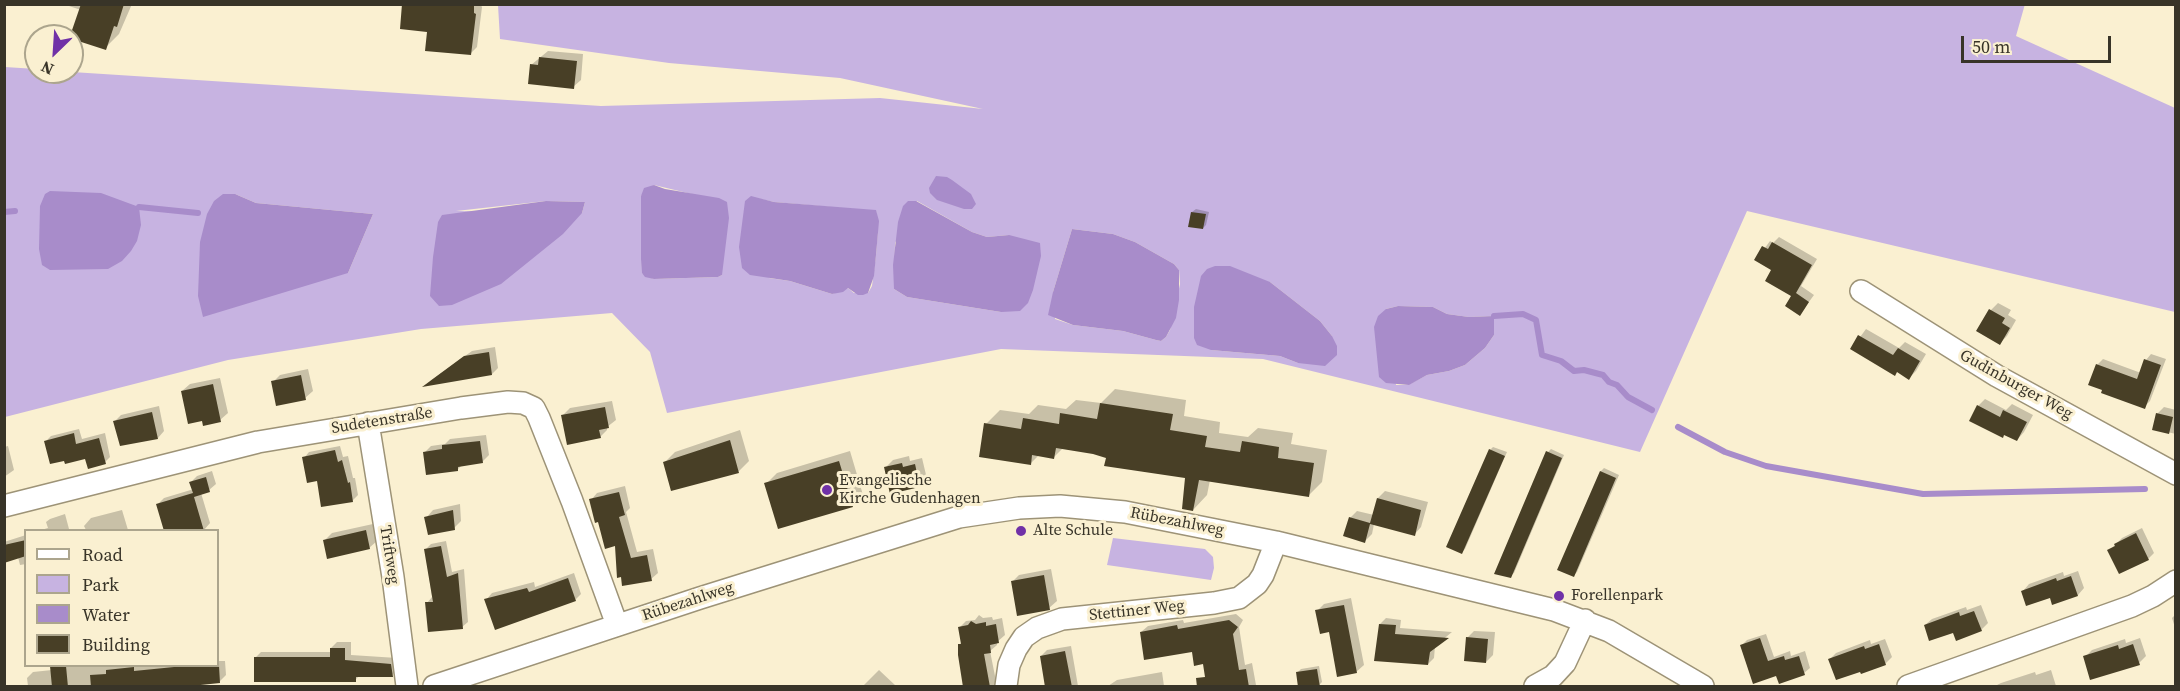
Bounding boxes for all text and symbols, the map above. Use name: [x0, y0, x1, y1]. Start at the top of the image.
north arrow: [24, 24, 84, 84]
scale bar: [1964, 24, 2114, 62]
text: 50 m: [1972, 34, 2010, 59]
text: N: [37, 56, 57, 81]
street label: Gudinburger Weg: [1956, 346, 2076, 424]
street label: Sudetenstraße: [330, 404, 434, 438]
place label: Evangelische Kirche Gudenhagen: [839, 471, 981, 509]
marker: Evangelische Kirche Gudenhagen: [820, 483, 834, 497]
street label: Rübezahlweg: [1129, 504, 1225, 540]
place label: Alte Schule: [1033, 521, 1113, 541]
street label: Triftweg: [375, 524, 403, 586]
marker: Alte Schule: [1014, 524, 1028, 538]
legend: [24, 529, 219, 667]
text: Road: [82, 542, 123, 567]
text: Park: [82, 572, 119, 597]
street label: Rübezahlweg: [640, 578, 736, 626]
place label: Forellenpark: [1571, 586, 1663, 606]
marker: Forellenpark: [1552, 589, 1566, 603]
street label: Stettiner Weg: [1088, 596, 1186, 626]
text: Water: [82, 602, 130, 627]
text: Building: [82, 632, 150, 657]

